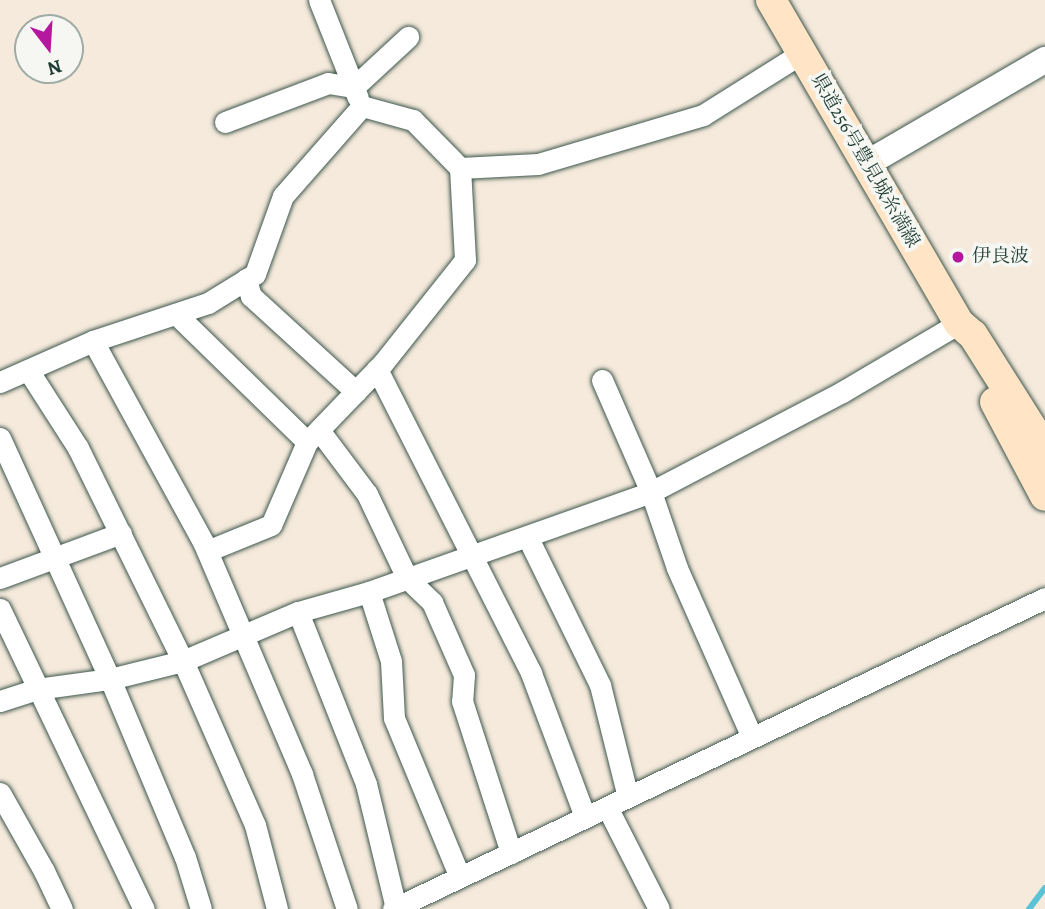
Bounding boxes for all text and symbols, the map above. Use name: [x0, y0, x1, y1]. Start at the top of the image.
north arrow: [14, 14, 84, 84]
text: N: [44, 53, 65, 82]
street label: 県道256号豊見城糸満線: [806, 70, 924, 252]
place label: 伊良波: [972, 246, 1029, 268]
marker: 伊良波: [950, 249, 966, 265]

